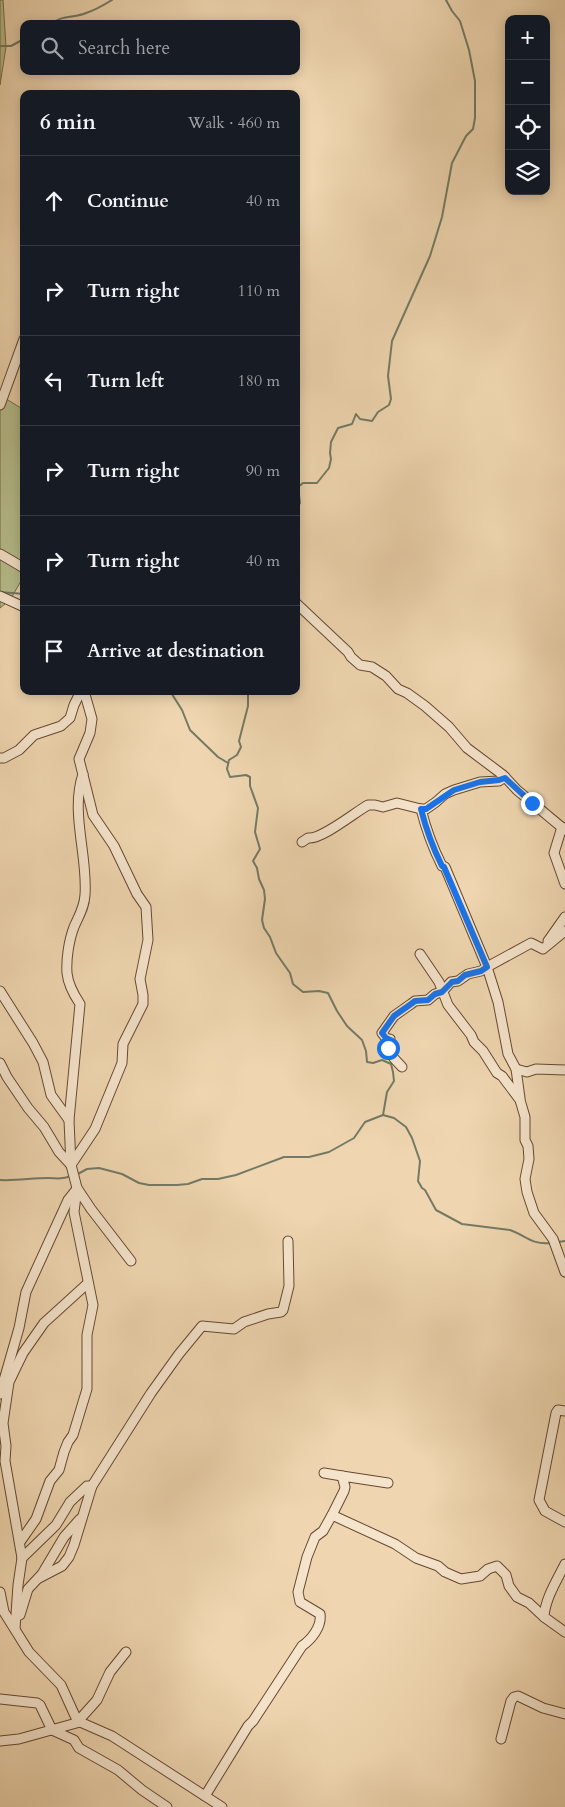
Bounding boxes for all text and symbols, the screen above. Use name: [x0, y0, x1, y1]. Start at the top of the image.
map controls: [505, 15, 550, 195]
button: +: [505, 15, 550, 60]
search box: [20, 20, 300, 75]
icon: search: [38, 34, 66, 62]
text: Search here: [78, 35, 170, 61]
button: −: [505, 60, 550, 105]
button: locate: [505, 105, 550, 150]
text: 6 min: [40, 108, 96, 137]
text: Walk · 460 m: [188, 112, 280, 134]
button: layers: [505, 150, 550, 195]
icon: ahead: [40, 187, 68, 215]
text: Continue: [87, 188, 169, 214]
text: 40 m: [246, 190, 280, 212]
icon: right: [40, 277, 68, 305]
text: Turn right: [87, 278, 179, 304]
text: 110 m: [238, 280, 280, 302]
icon: left: [40, 367, 68, 395]
text: Turn left: [87, 368, 164, 394]
text: 180 m: [238, 370, 280, 392]
icon: right: [40, 457, 68, 485]
text: Turn right: [87, 458, 179, 484]
text: 90 m: [246, 460, 280, 482]
icon: right: [40, 547, 68, 575]
text: Turn right: [87, 548, 179, 574]
text: 40 m: [246, 550, 280, 572]
icon: arrive: [40, 637, 68, 665]
text: Arrive at destination: [87, 638, 264, 664]
route end: [521, 792, 544, 815]
route start: [377, 1037, 400, 1060]

